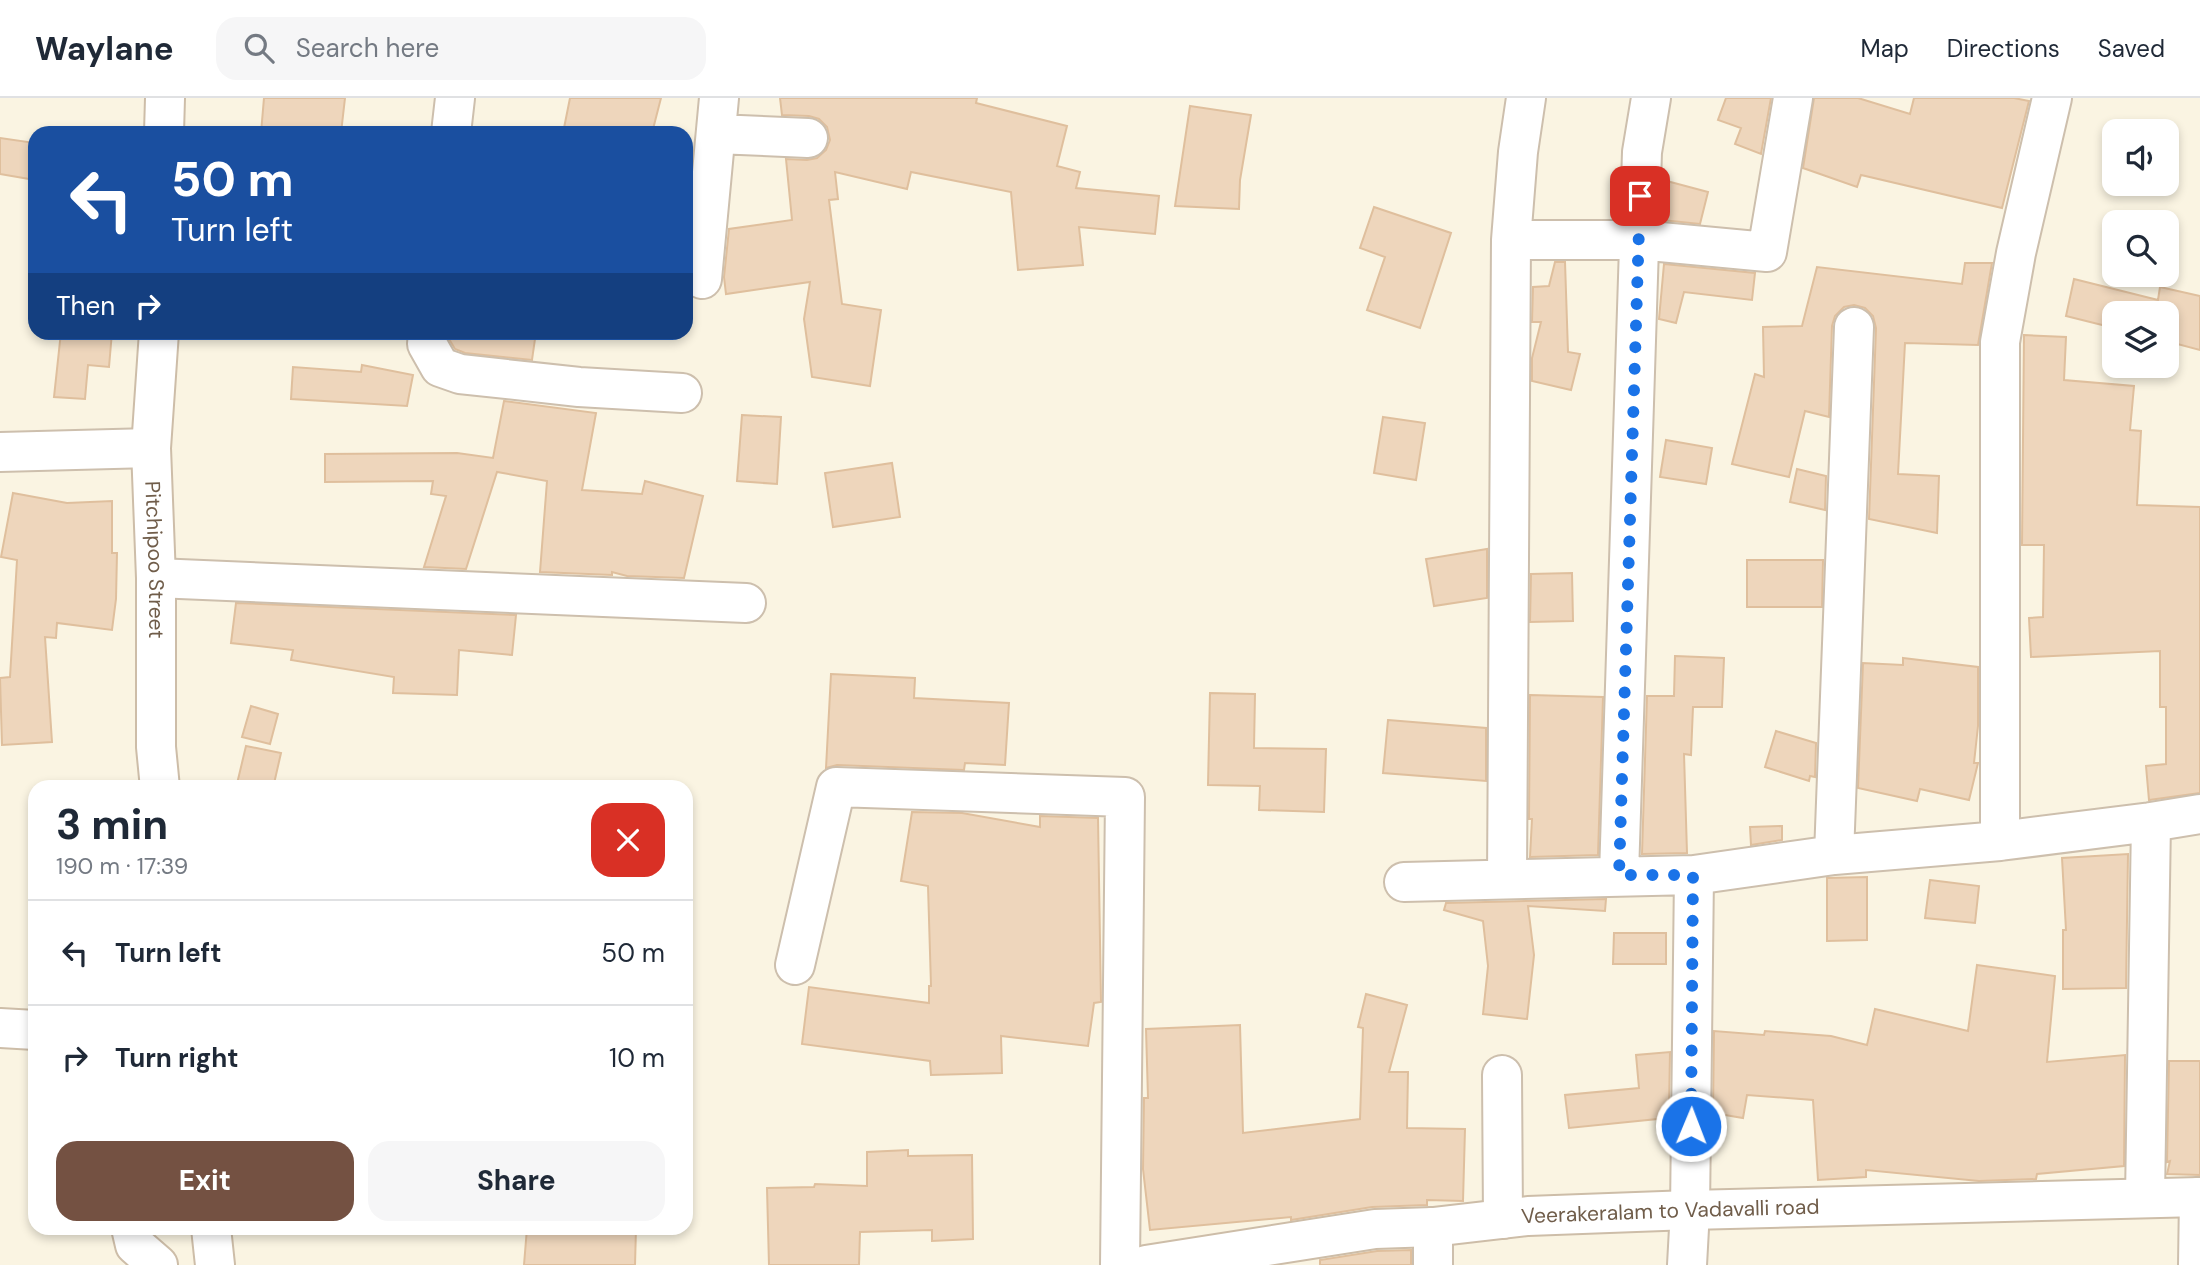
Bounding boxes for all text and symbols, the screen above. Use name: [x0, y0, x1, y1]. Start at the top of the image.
search box: [216, 17, 706, 80]
text: Waylane: [35, 27, 174, 70]
icon: search: [240, 29, 278, 67]
text: Search here: [296, 31, 439, 65]
text: Map: [1861, 33, 1909, 64]
text: Directions: [1947, 33, 2060, 64]
text: Saved: [2098, 33, 2165, 64]
map controls: [2102, 119, 2179, 378]
button: sound: [2102, 119, 2179, 196]
text: 50 m: [171, 147, 294, 211]
icon: left: [56, 154, 147, 245]
pin: [1610, 166, 1670, 226]
icon: arrive: [1621, 177, 1659, 215]
text: Turn left: [171, 209, 293, 251]
button: search: [2102, 210, 2179, 287]
icon: right: [129, 287, 167, 325]
text: Then: [56, 289, 115, 323]
button: layers: [2102, 301, 2179, 378]
street label: Pitchipoo Street: [138, 480, 170, 638]
text: 3 min: [56, 797, 168, 852]
button: close: [591, 803, 665, 877]
text: 190 m · 17:39: [56, 851, 188, 881]
icon: left: [56, 934, 94, 972]
text: Turn left: [115, 936, 222, 970]
text: 50 m: [601, 936, 665, 970]
icon: right: [56, 1039, 94, 1077]
text: Turn right: [115, 1041, 239, 1075]
text: 10 m: [609, 1041, 665, 1075]
position arrow: [1654, 1089, 1728, 1163]
button: Exit: [56, 1141, 354, 1221]
button: Share: [368, 1141, 665, 1221]
street label: Veerakeralam to Vadavalli road: [1520, 1193, 1820, 1231]

